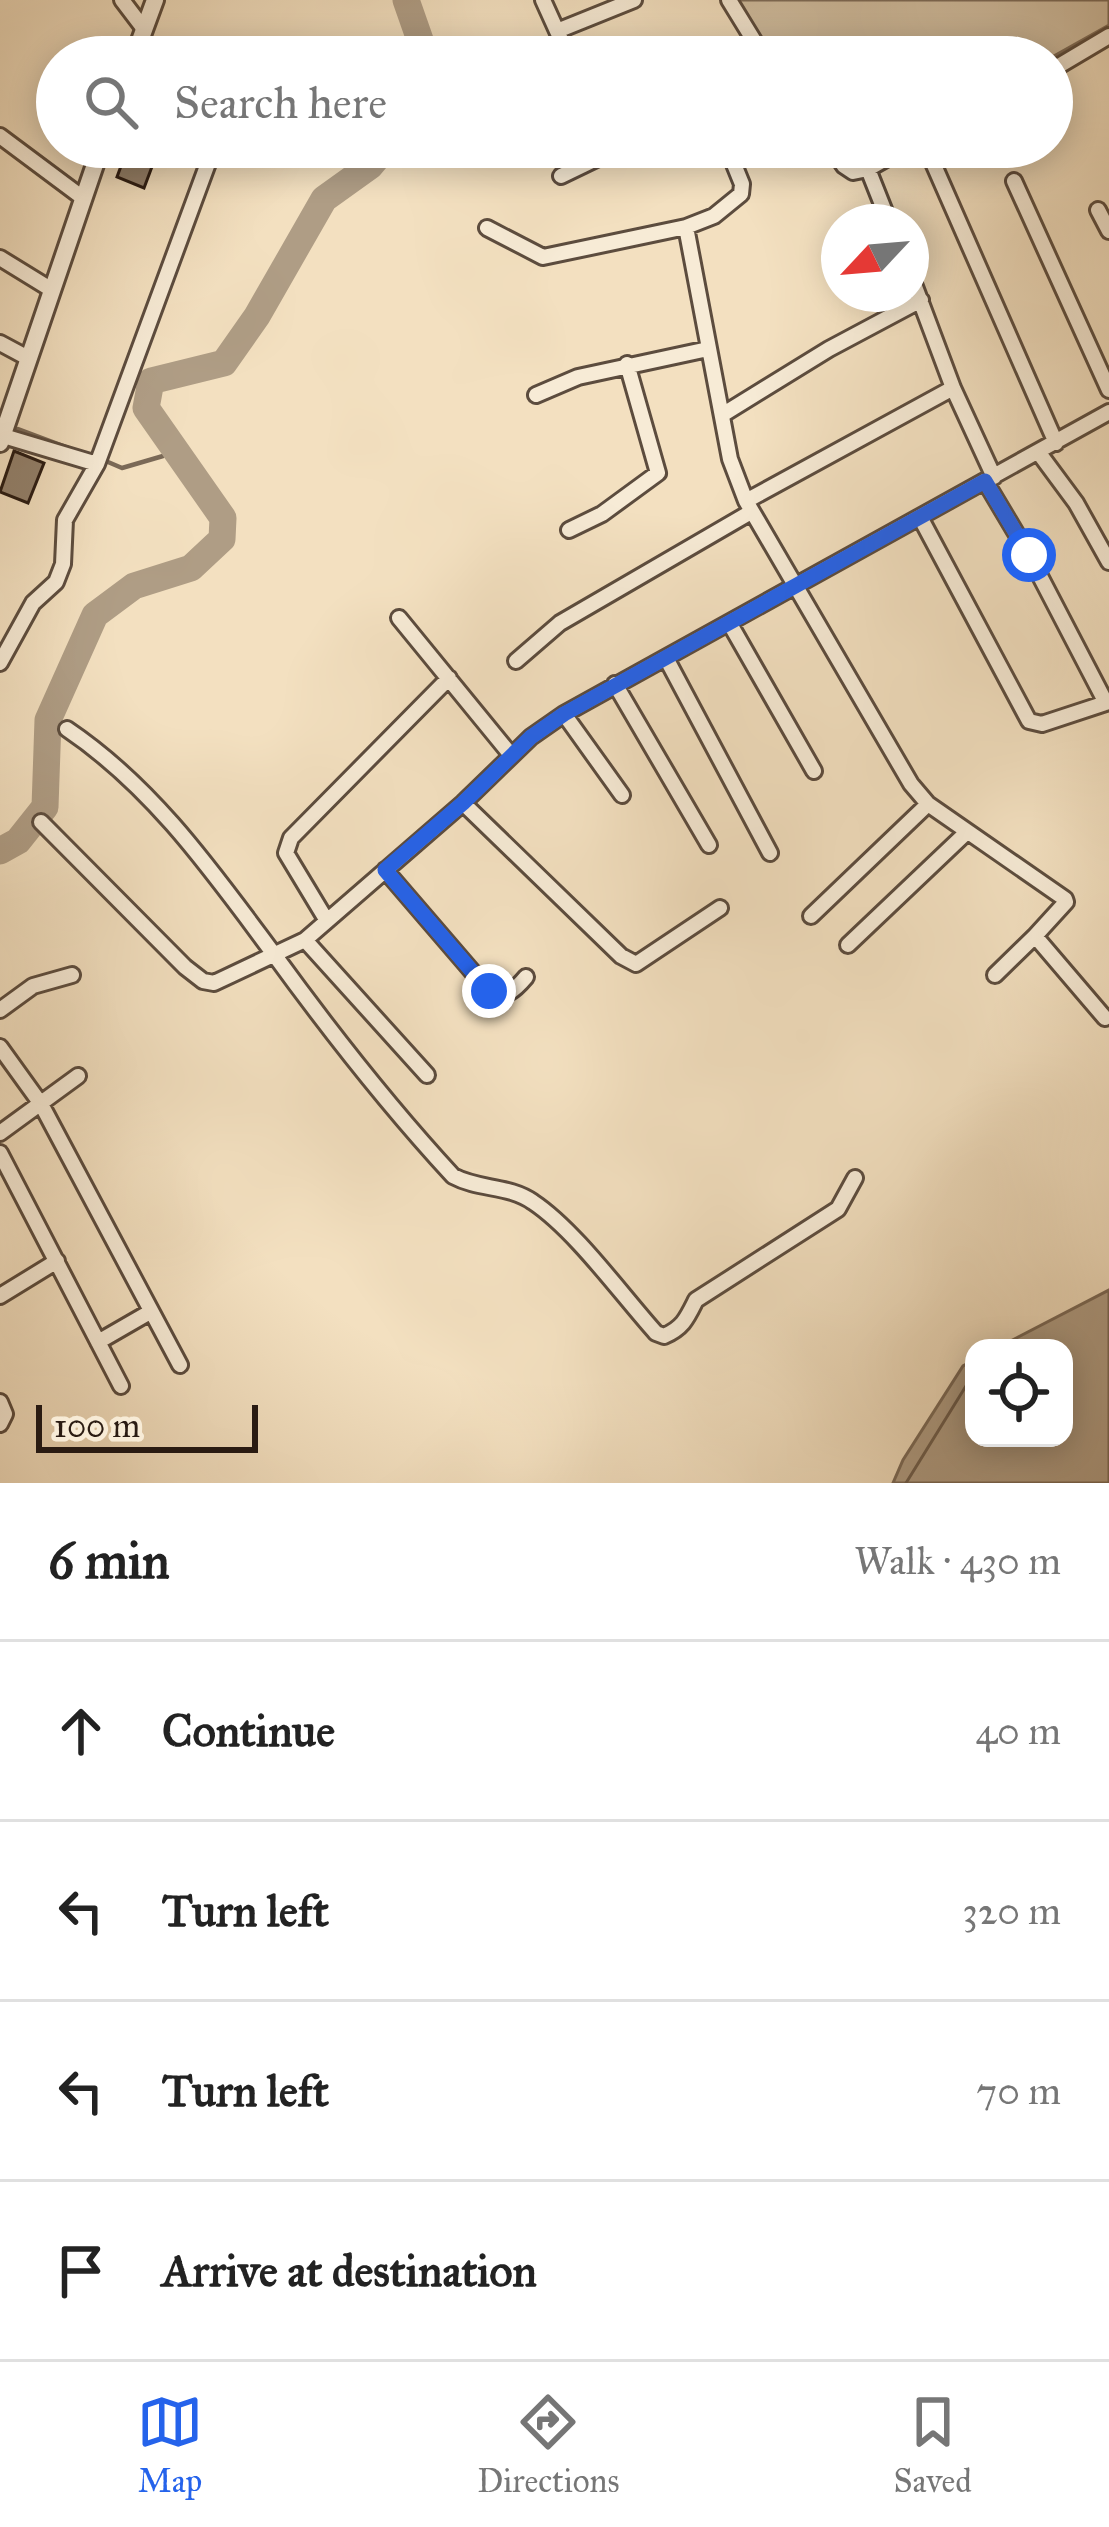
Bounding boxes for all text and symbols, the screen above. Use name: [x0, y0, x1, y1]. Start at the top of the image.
search box: [36, 36, 1073, 168]
icon: search: [78, 69, 144, 135]
text: Search here: [174, 75, 387, 130]
north arrow: [821, 204, 929, 312]
route start: [1002, 528, 1056, 582]
route end: [462, 964, 516, 1018]
map controls: [965, 1339, 1073, 1447]
button: locate: [965, 1339, 1073, 1447]
scale bar: [36, 1399, 258, 1452]
text: 100 m: [54, 1406, 140, 1446]
text: 6 min: [48, 1530, 170, 1592]
text: Walk · 430 m: [854, 1537, 1061, 1585]
icon: ahead: [48, 1698, 114, 1764]
text: Continue: [162, 1703, 335, 1758]
text: 40 m: [975, 1707, 1061, 1755]
icon: left: [48, 1878, 114, 1944]
text: Turn left: [162, 1883, 329, 1938]
text: 320 m: [962, 1887, 1061, 1935]
icon: left: [48, 2058, 114, 2124]
text: Turn left: [162, 2063, 329, 2118]
text: 70 m: [976, 2067, 1061, 2115]
icon: arrive: [48, 2238, 114, 2304]
text: Arrive at destination: [162, 2243, 537, 2298]
tab: Map: [137, 2389, 203, 2501]
tab: Directions: [477, 2389, 619, 2501]
tab: Saved: [894, 2389, 972, 2501]

